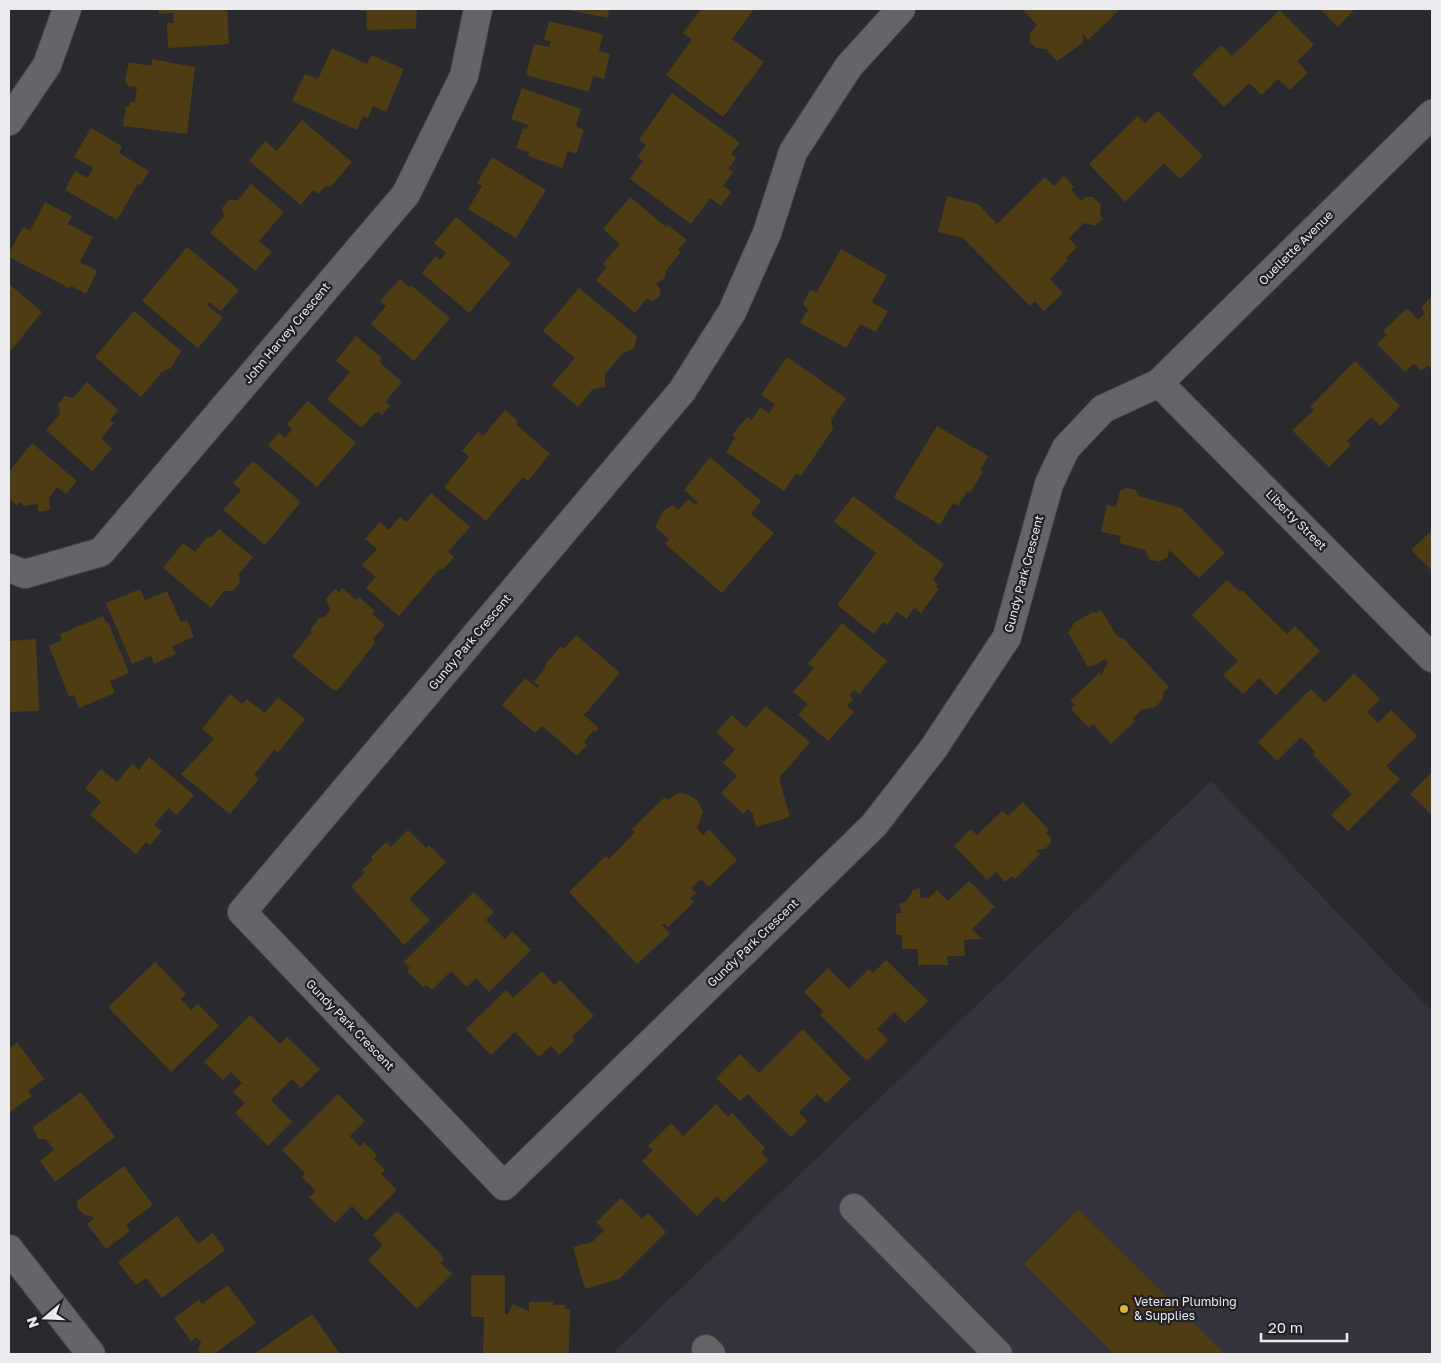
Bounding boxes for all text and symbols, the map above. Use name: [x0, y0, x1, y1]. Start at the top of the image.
street label: Ouellette Avenue: [1255, 207, 1336, 288]
street label: John Harvey Crescent: [240, 279, 333, 386]
street label: Liberty Street: [1263, 486, 1330, 553]
street label: Gundy Park Crescent: [1001, 513, 1046, 634]
street label: Gundy Park Crescent: [425, 590, 514, 693]
street label: Gundy Park Crescent: [704, 895, 801, 990]
street label: Gundy Park Crescent: [303, 976, 398, 1073]
north arrow: [20, 1293, 70, 1343]
place label: Veteran Plumbing & Supplies: [1134, 1294, 1237, 1323]
marker: Veteran Plumbing & Supplies: [1118, 1303, 1130, 1315]
scale bar: [1261, 1310, 1347, 1342]
text: N: [22, 1315, 42, 1330]
text: 20 m: [1268, 1318, 1303, 1336]

